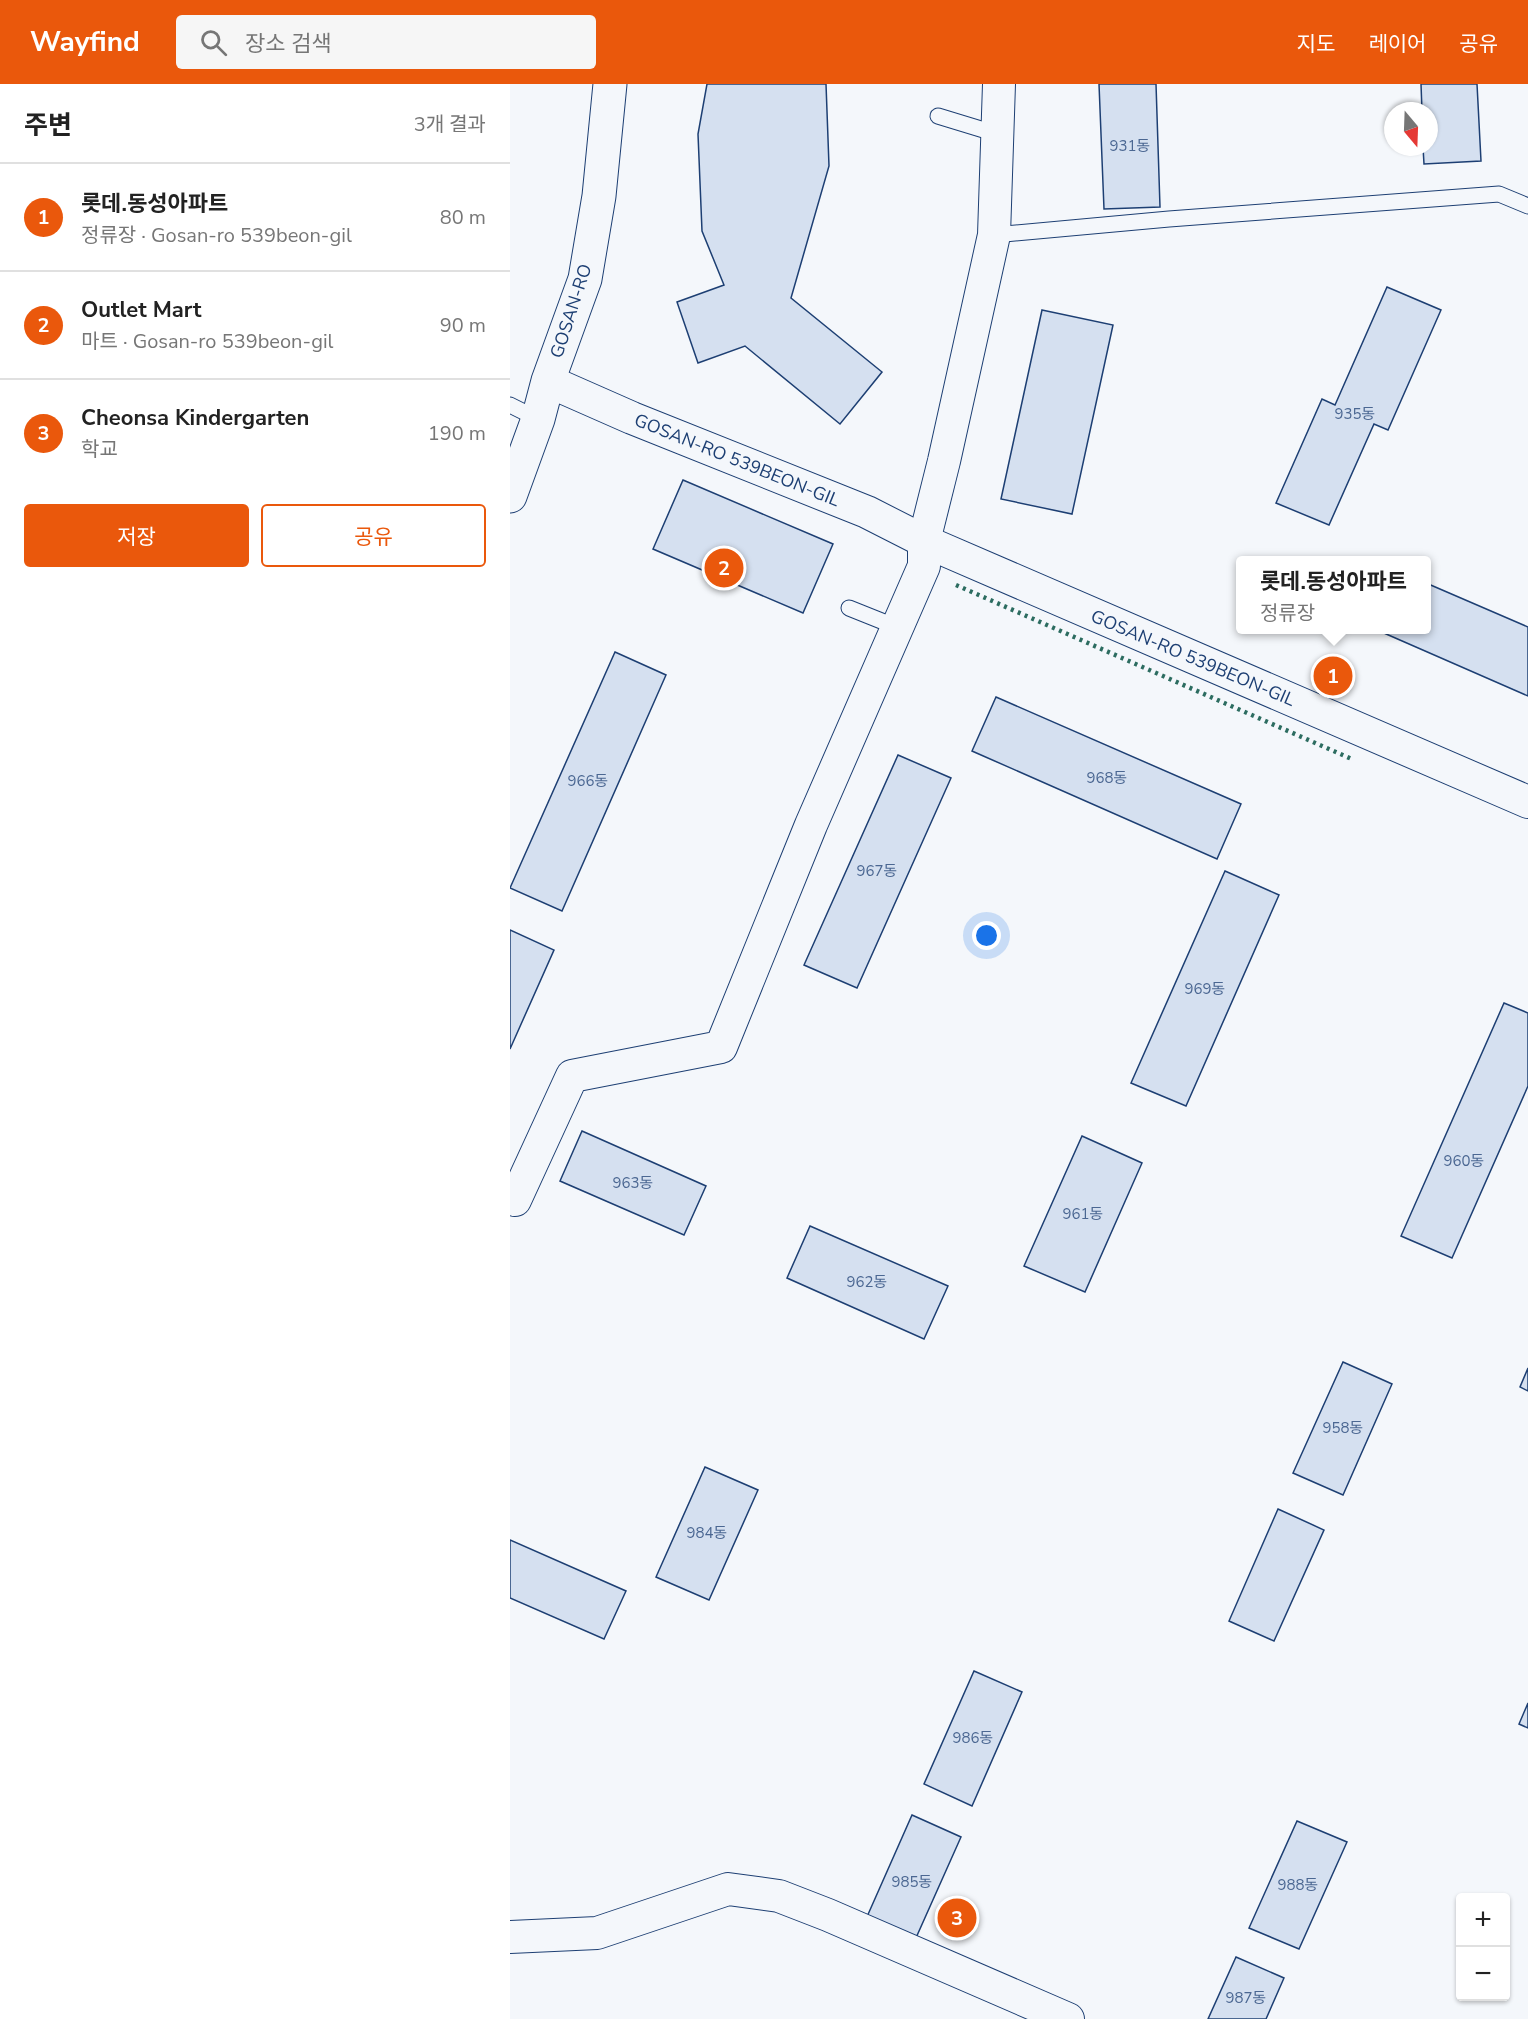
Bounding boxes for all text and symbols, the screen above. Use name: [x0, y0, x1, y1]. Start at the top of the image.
search box: [176, 15, 596, 69]
text: Wayfind: [30, 23, 140, 61]
icon: search: [197, 26, 230, 59]
text: 장소 검색: [245, 29, 332, 59]
text: 지도: [1297, 30, 1335, 58]
text: 레이어: [1368, 30, 1426, 58]
text: 공유: [1459, 30, 1498, 58]
north arrow: [1384, 102, 1438, 156]
text: 주변: [24, 108, 72, 143]
text: 3개 결과: [414, 111, 486, 138]
house number: 931동: [1110, 136, 1150, 156]
text: 롯데.동성아파트: [81, 189, 228, 219]
text: 1: [38, 204, 50, 231]
text: 80 m: [440, 204, 486, 231]
text: 정류장 · Gosan-ro 539beon-gil: [81, 222, 352, 249]
street label: GOSAN-RO: [544, 261, 598, 361]
text: Outlet Mart: [81, 295, 201, 325]
text: 2: [38, 312, 50, 339]
text: 90 m: [440, 312, 486, 339]
text: 마트 · Gosan-ro 539beon-gil: [81, 328, 333, 355]
text: Cheonsa Kindergarten: [81, 403, 309, 433]
house number: 935동: [1335, 404, 1375, 424]
street label: GOSAN-RO 539BEON-GIL: [631, 408, 843, 512]
text: 3: [38, 420, 50, 447]
text: 190 m: [428, 420, 486, 447]
text: 학교: [81, 436, 118, 463]
button: 저장: [24, 504, 249, 567]
button: 공유: [261, 504, 486, 567]
pin: 2: [704, 546, 744, 590]
popup: [1236, 556, 1431, 634]
text: 롯데.동성아파트: [1260, 567, 1407, 597]
text: 정류장: [1260, 600, 1315, 627]
street label: GOSAN-RO 539BEON-GIL: [1087, 604, 1299, 712]
pin: 1: [1314, 654, 1352, 698]
house number: 968동: [1087, 768, 1127, 788]
house number: 966동: [568, 771, 608, 791]
house number: 967동: [857, 861, 897, 881]
your location: [972, 921, 1001, 950]
house number: 969동: [1185, 979, 1225, 999]
house number: 960동: [1444, 1151, 1484, 1171]
house number: 963동: [613, 1173, 653, 1193]
house number: 961동: [1063, 1204, 1103, 1224]
house number: 962동: [847, 1272, 887, 1292]
house number: 958동: [1323, 1418, 1363, 1438]
house number: 984동: [687, 1523, 727, 1543]
house number: 986동: [953, 1728, 993, 1748]
house number: 985동: [892, 1872, 932, 1892]
house number: 988동: [1278, 1875, 1318, 1895]
map controls: [1456, 1893, 1510, 2001]
button: +: [1456, 1893, 1510, 1947]
pin: 3: [938, 1896, 976, 1940]
button: −: [1456, 1947, 1510, 2001]
house number: 987동: [1226, 1988, 1266, 2008]

